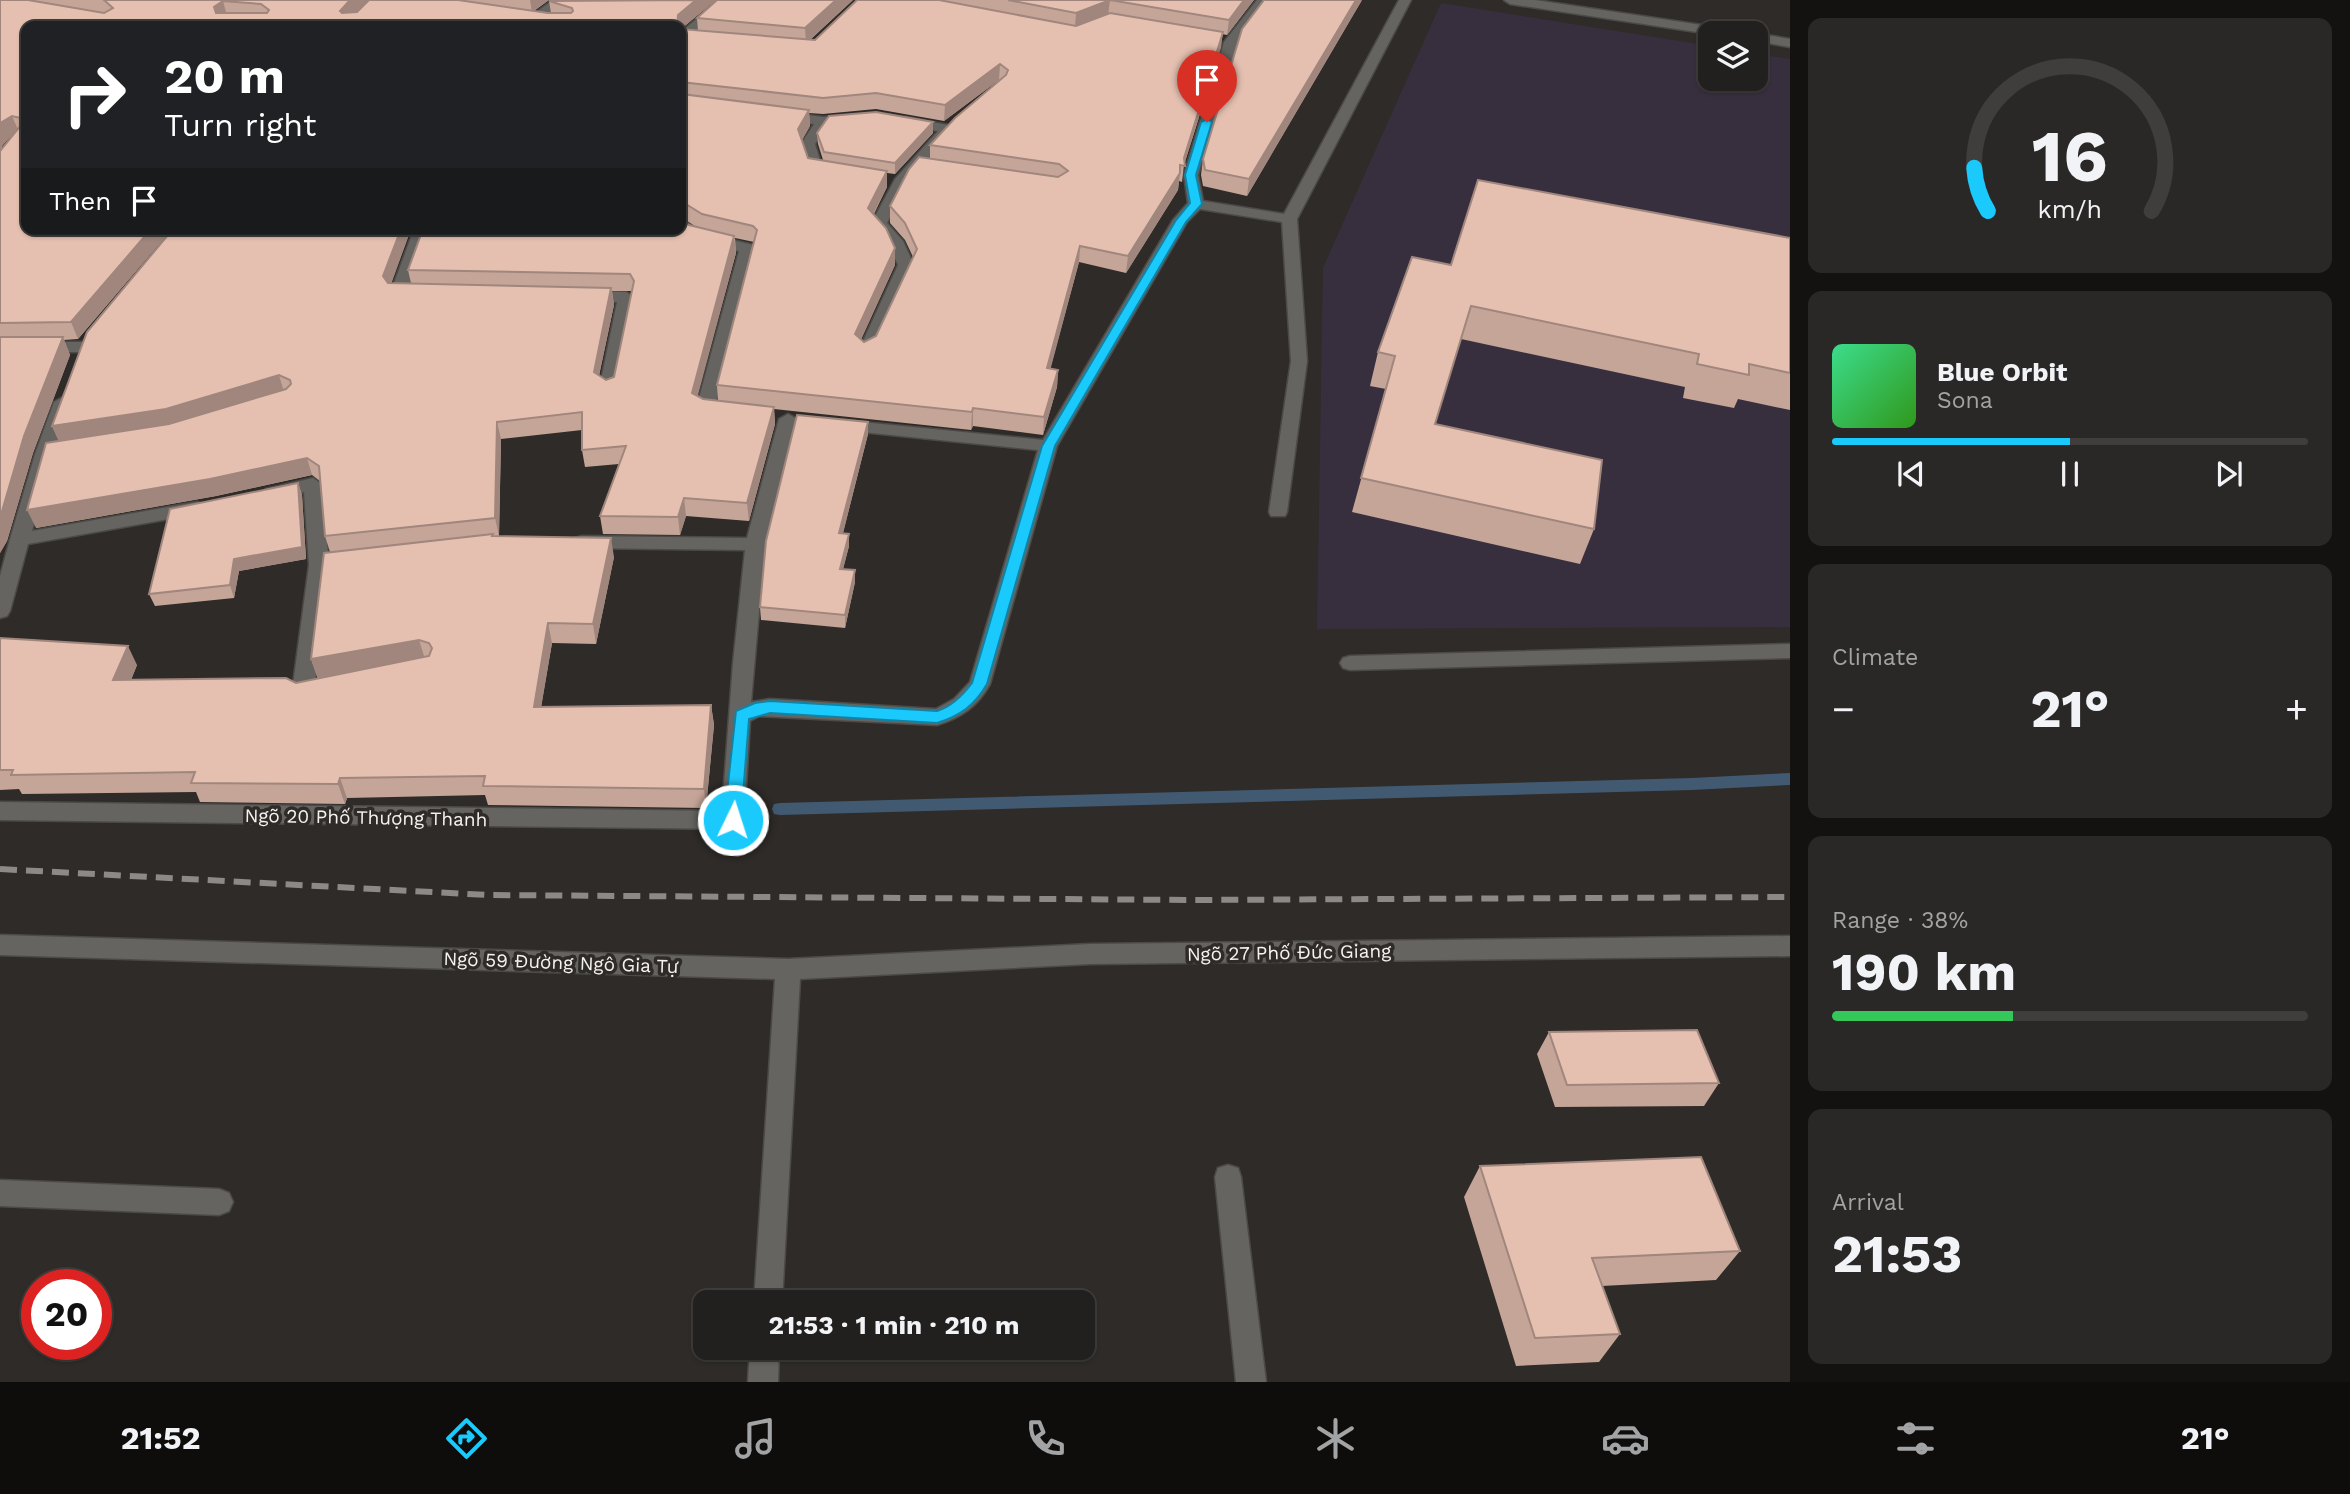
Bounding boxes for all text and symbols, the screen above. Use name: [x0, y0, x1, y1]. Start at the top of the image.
map controls: [1698, 21, 1768, 91]
button: layers: [1698, 21, 1768, 91]
text: 20 m: [164, 47, 285, 105]
icon: right: [49, 49, 140, 140]
pin: [1177, 50, 1237, 122]
icon: arrive: [1188, 61, 1226, 99]
text: Turn right: [164, 106, 316, 144]
text: 16: [2032, 114, 2108, 200]
icon: arrive: [125, 182, 163, 220]
text: Then: [49, 186, 111, 216]
text: km/h: [2038, 195, 2102, 224]
text: Blue Orbit: [1937, 357, 2067, 387]
text: Sona: [1937, 387, 1993, 414]
icon: previous: [1892, 455, 1930, 493]
icon: pause: [2051, 455, 2089, 493]
icon: next: [2210, 455, 2248, 493]
text: Climate: [1832, 644, 1918, 671]
text: 21°: [2030, 679, 2110, 740]
text: −: [1832, 687, 1855, 731]
text: +: [2285, 687, 2308, 731]
position arrow: [696, 783, 770, 857]
street label: Ngõ 20 Phố Thượng Thanh: [244, 804, 488, 831]
text: Range · 38%: [1832, 907, 1968, 934]
street label: Ngõ 27 Phố Đức Giang: [1187, 939, 1392, 966]
text: 190 km: [1832, 942, 2016, 1003]
street label: Ngõ 59 Đường Ngô Gia Tự: [443, 947, 679, 978]
text: Arrival: [1832, 1189, 1904, 1216]
text: 21:53: [1832, 1224, 1962, 1285]
speed limit sign: 20: [21, 1269, 112, 1360]
text: 21:53 · 1 min · 210 m: [768, 1310, 1020, 1340]
icon: directions: [442, 1414, 491, 1463]
icon: music: [731, 1414, 780, 1463]
icon: phone: [1021, 1414, 1070, 1463]
icon: climate: [1311, 1414, 1360, 1463]
icon: car: [1601, 1414, 1650, 1463]
icon: filters: [1891, 1414, 1940, 1463]
text: 21:52: [120, 1419, 201, 1457]
text: 21°: [2181, 1419, 2230, 1457]

